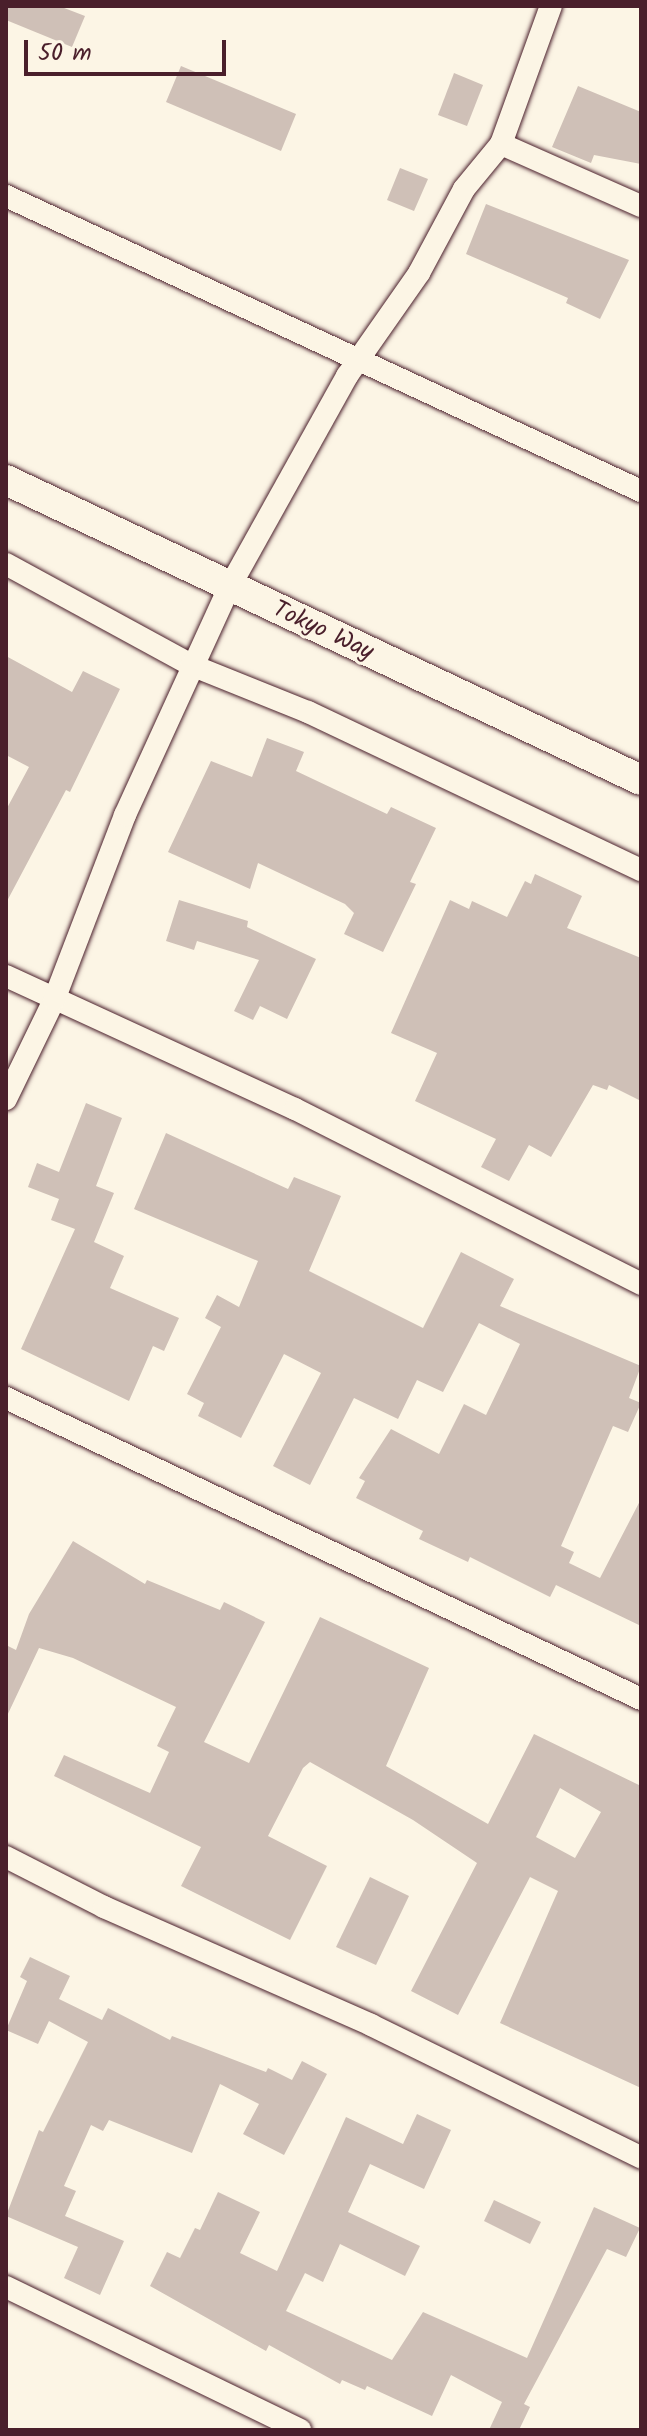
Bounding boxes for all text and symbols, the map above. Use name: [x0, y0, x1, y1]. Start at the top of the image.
scale bar: [28, 24, 230, 74]
text: 50 m: [38, 34, 92, 73]
street label: Tokyo Way: [268, 595, 378, 667]

